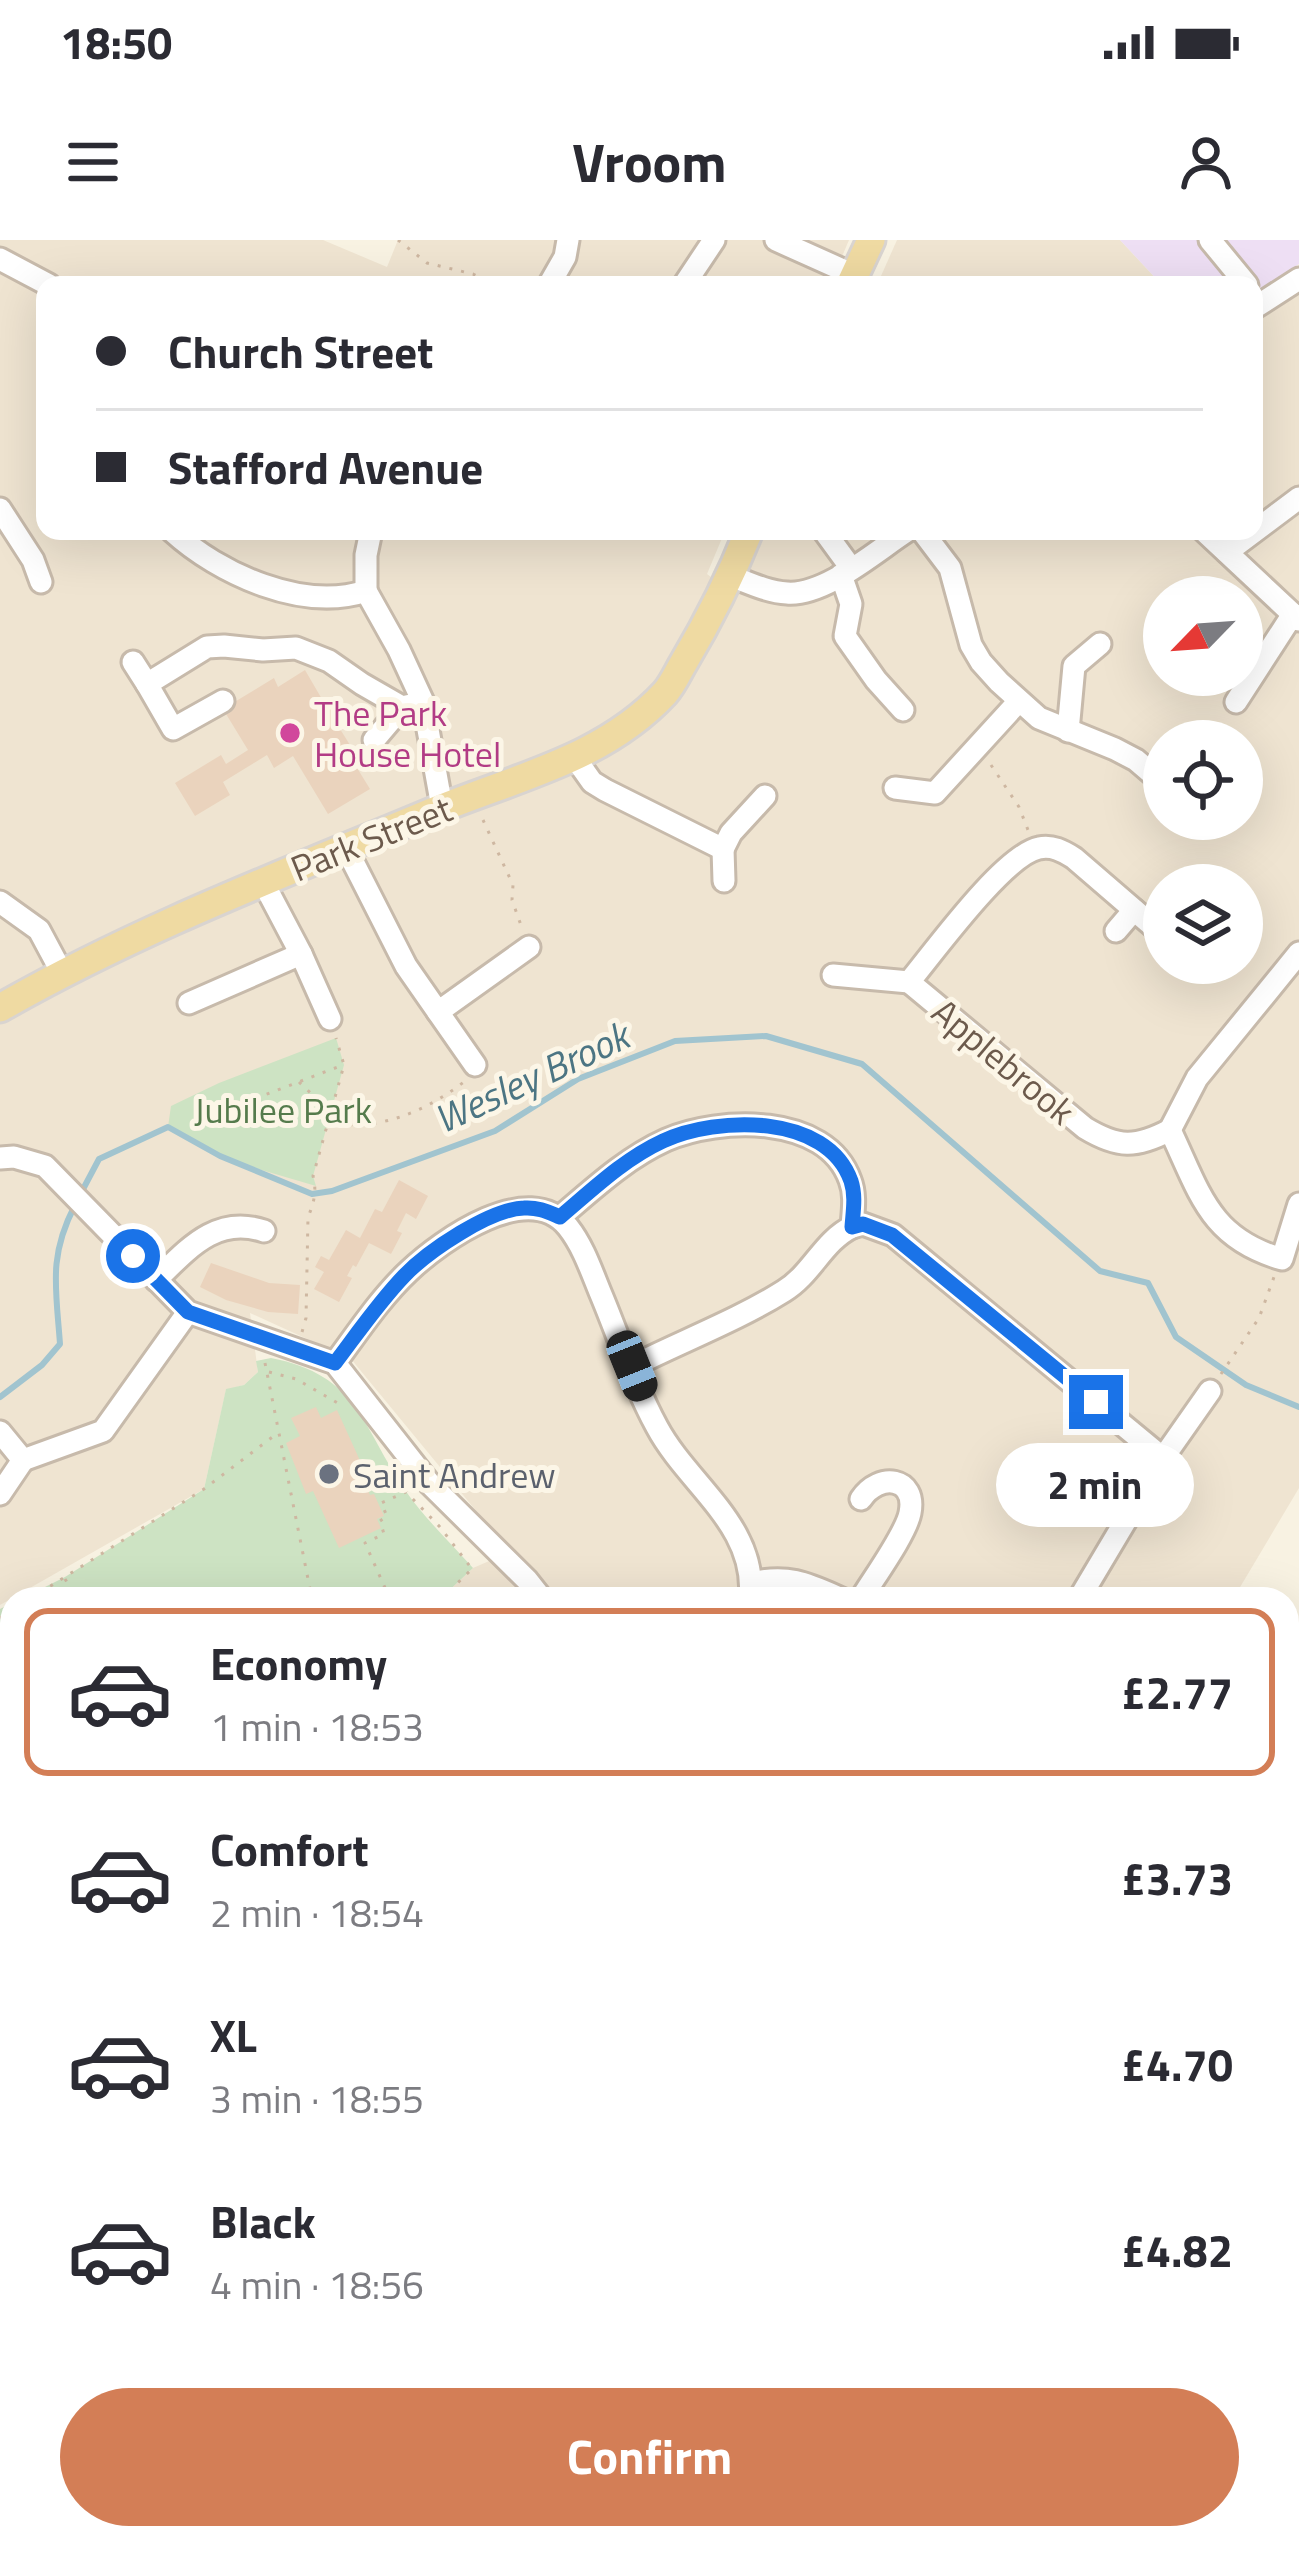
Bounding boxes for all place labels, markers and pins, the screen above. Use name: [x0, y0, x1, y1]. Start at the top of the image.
place label: The Park House Hotel: [314, 685, 501, 781]
marker: The Park House Hotel: [277, 720, 303, 746]
place label: Saint Andrew: [353, 1447, 556, 1502]
marker: Saint Andrew: [316, 1461, 342, 1487]

